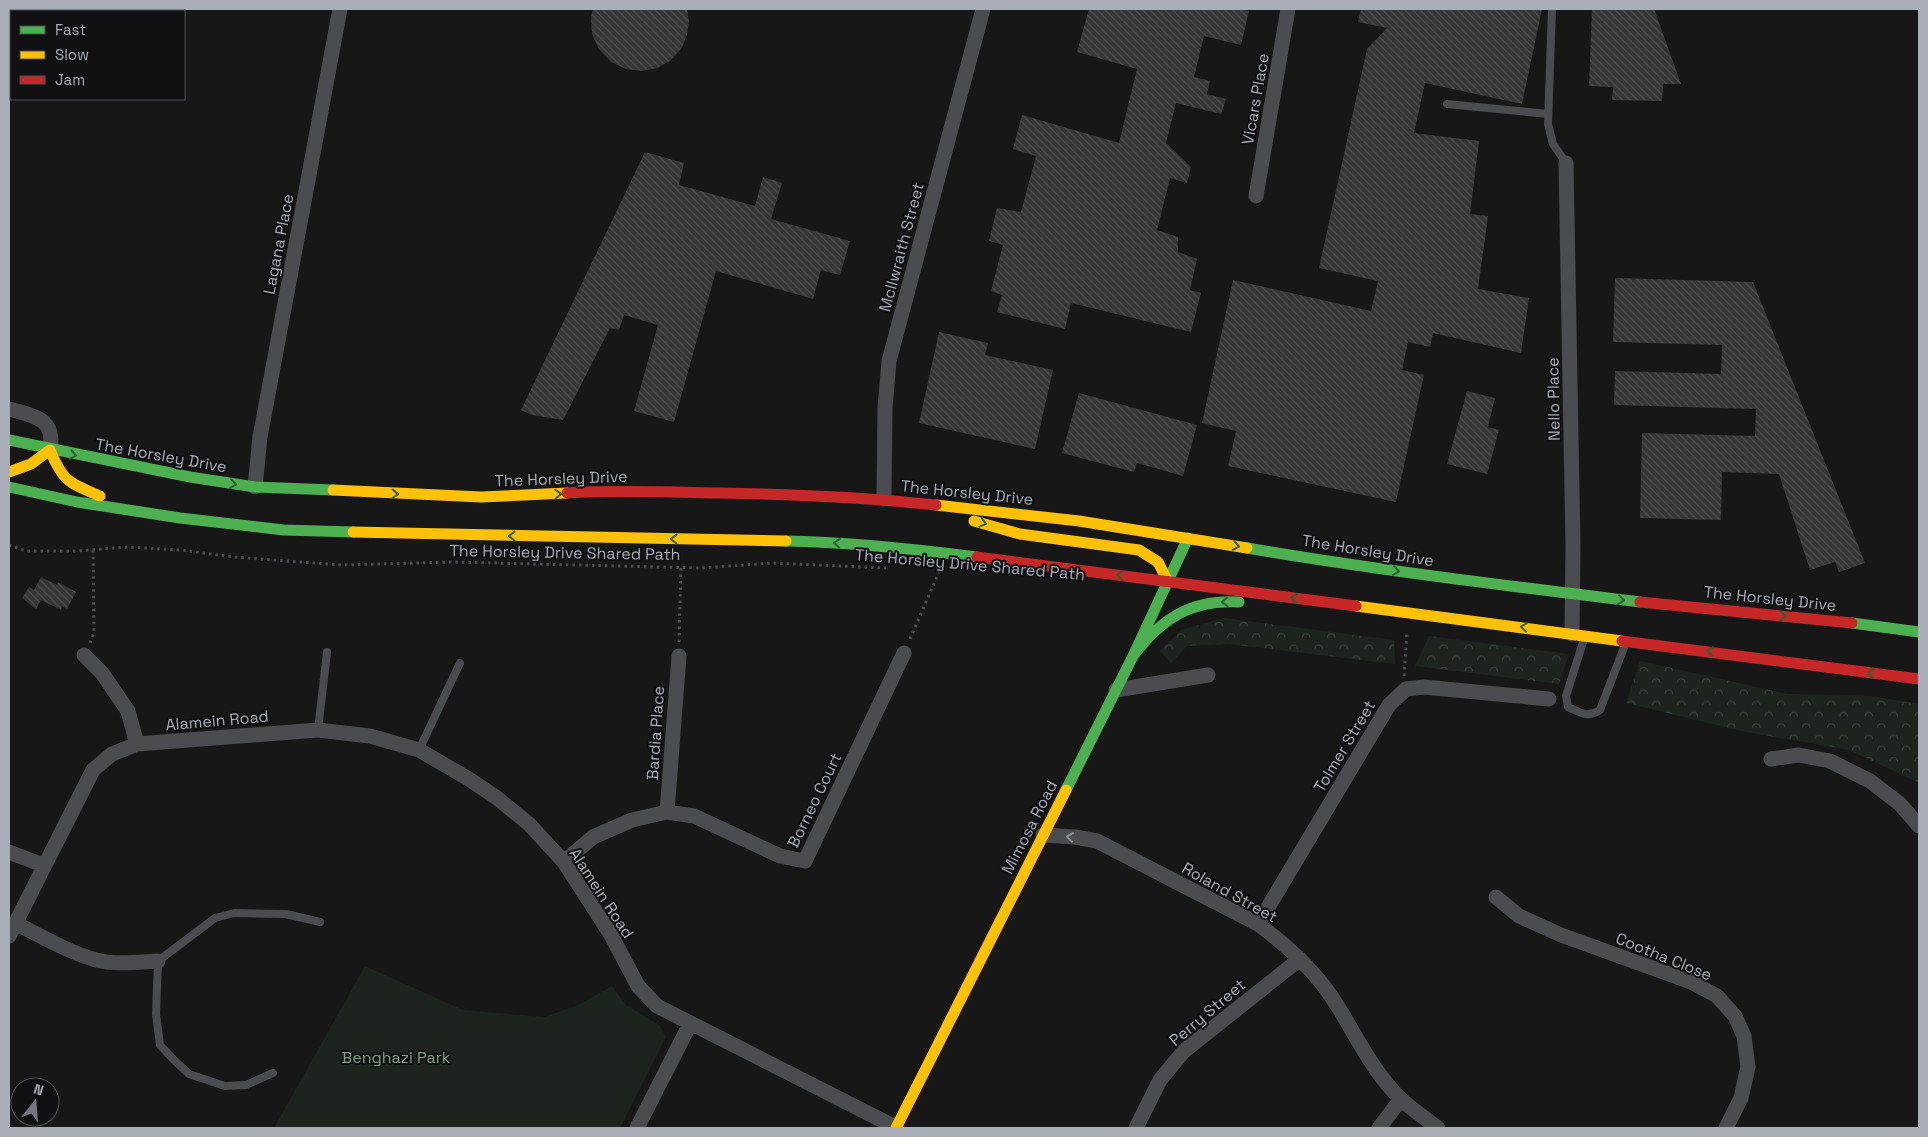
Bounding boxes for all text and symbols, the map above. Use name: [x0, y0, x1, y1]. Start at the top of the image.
legend: [10, 10, 185, 100]
text: Fast: [55, 20, 86, 39]
text: Slow: [55, 45, 89, 64]
street label: Vicars Place: [1237, 52, 1274, 146]
text: Jam: [55, 70, 85, 89]
street label: McIlwraith Street: [874, 180, 929, 314]
street label: Lagana Place: [258, 192, 299, 296]
street label: Nello Place: [1542, 357, 1565, 441]
street label: The Horsley Drive: [94, 434, 228, 477]
one-way arrow: [69, 449, 78, 460]
street label: The Horsley Drive: [494, 466, 628, 491]
street label: The Horsley Drive: [900, 475, 1034, 510]
one-way arrow: [230, 478, 238, 489]
one-way arrow: [554, 488, 562, 499]
one-way arrow: [392, 489, 400, 499]
one-way arrow: [978, 517, 987, 528]
one-way arrow: [508, 530, 516, 541]
street label: The Horsley Drive: [1301, 530, 1435, 571]
one-way arrow: [670, 534, 678, 544]
one-way arrow: [832, 538, 840, 549]
street label: The Horsley Drive Shared Path: [449, 540, 681, 565]
one-way arrow: [1231, 540, 1240, 550]
street label: The Horsley Drive Shared Path: [854, 544, 1086, 585]
one-way arrow: [1392, 566, 1401, 576]
one-way arrow: [1115, 571, 1124, 581]
street label: The Horsley Drive: [1703, 581, 1837, 616]
one-way arrow: [1289, 593, 1297, 604]
one-way arrow: [1618, 594, 1626, 605]
one-way arrow: [1220, 597, 1228, 607]
one-way arrow: [1779, 610, 1787, 621]
one-way arrow: [1520, 623, 1528, 633]
one-way arrow: [1705, 647, 1714, 657]
one-way arrow: [1867, 668, 1875, 679]
street label: Bardia Place: [642, 685, 669, 781]
street label: Tolmer Street: [1309, 696, 1380, 796]
street label: Alamein Road: [165, 706, 270, 735]
street label: Borneo Court: [782, 749, 846, 851]
street label: Mimosa Road: [997, 777, 1062, 878]
one-way arrow: [1066, 832, 1074, 843]
street label: Alamein Road: [565, 844, 639, 942]
street label: Roland Street: [1178, 858, 1281, 927]
street label: Cootha Close: [1612, 928, 1715, 985]
street label: Perry Street: [1165, 974, 1250, 1051]
park label: Benghazi Park: [342, 1047, 451, 1068]
north arrow: [10, 1077, 60, 1127]
text: N: [32, 1080, 46, 1100]

